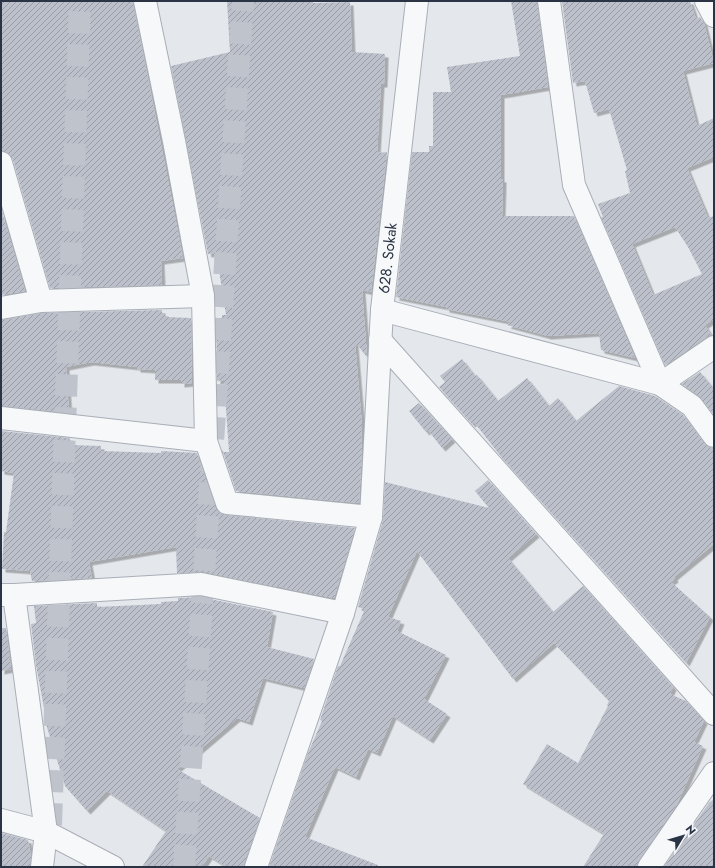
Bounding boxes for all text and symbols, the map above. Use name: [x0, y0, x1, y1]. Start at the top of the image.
street label: 628. Sokak: [373, 221, 403, 295]
north arrow: [663, 816, 703, 856]
text: N: [682, 821, 700, 838]

